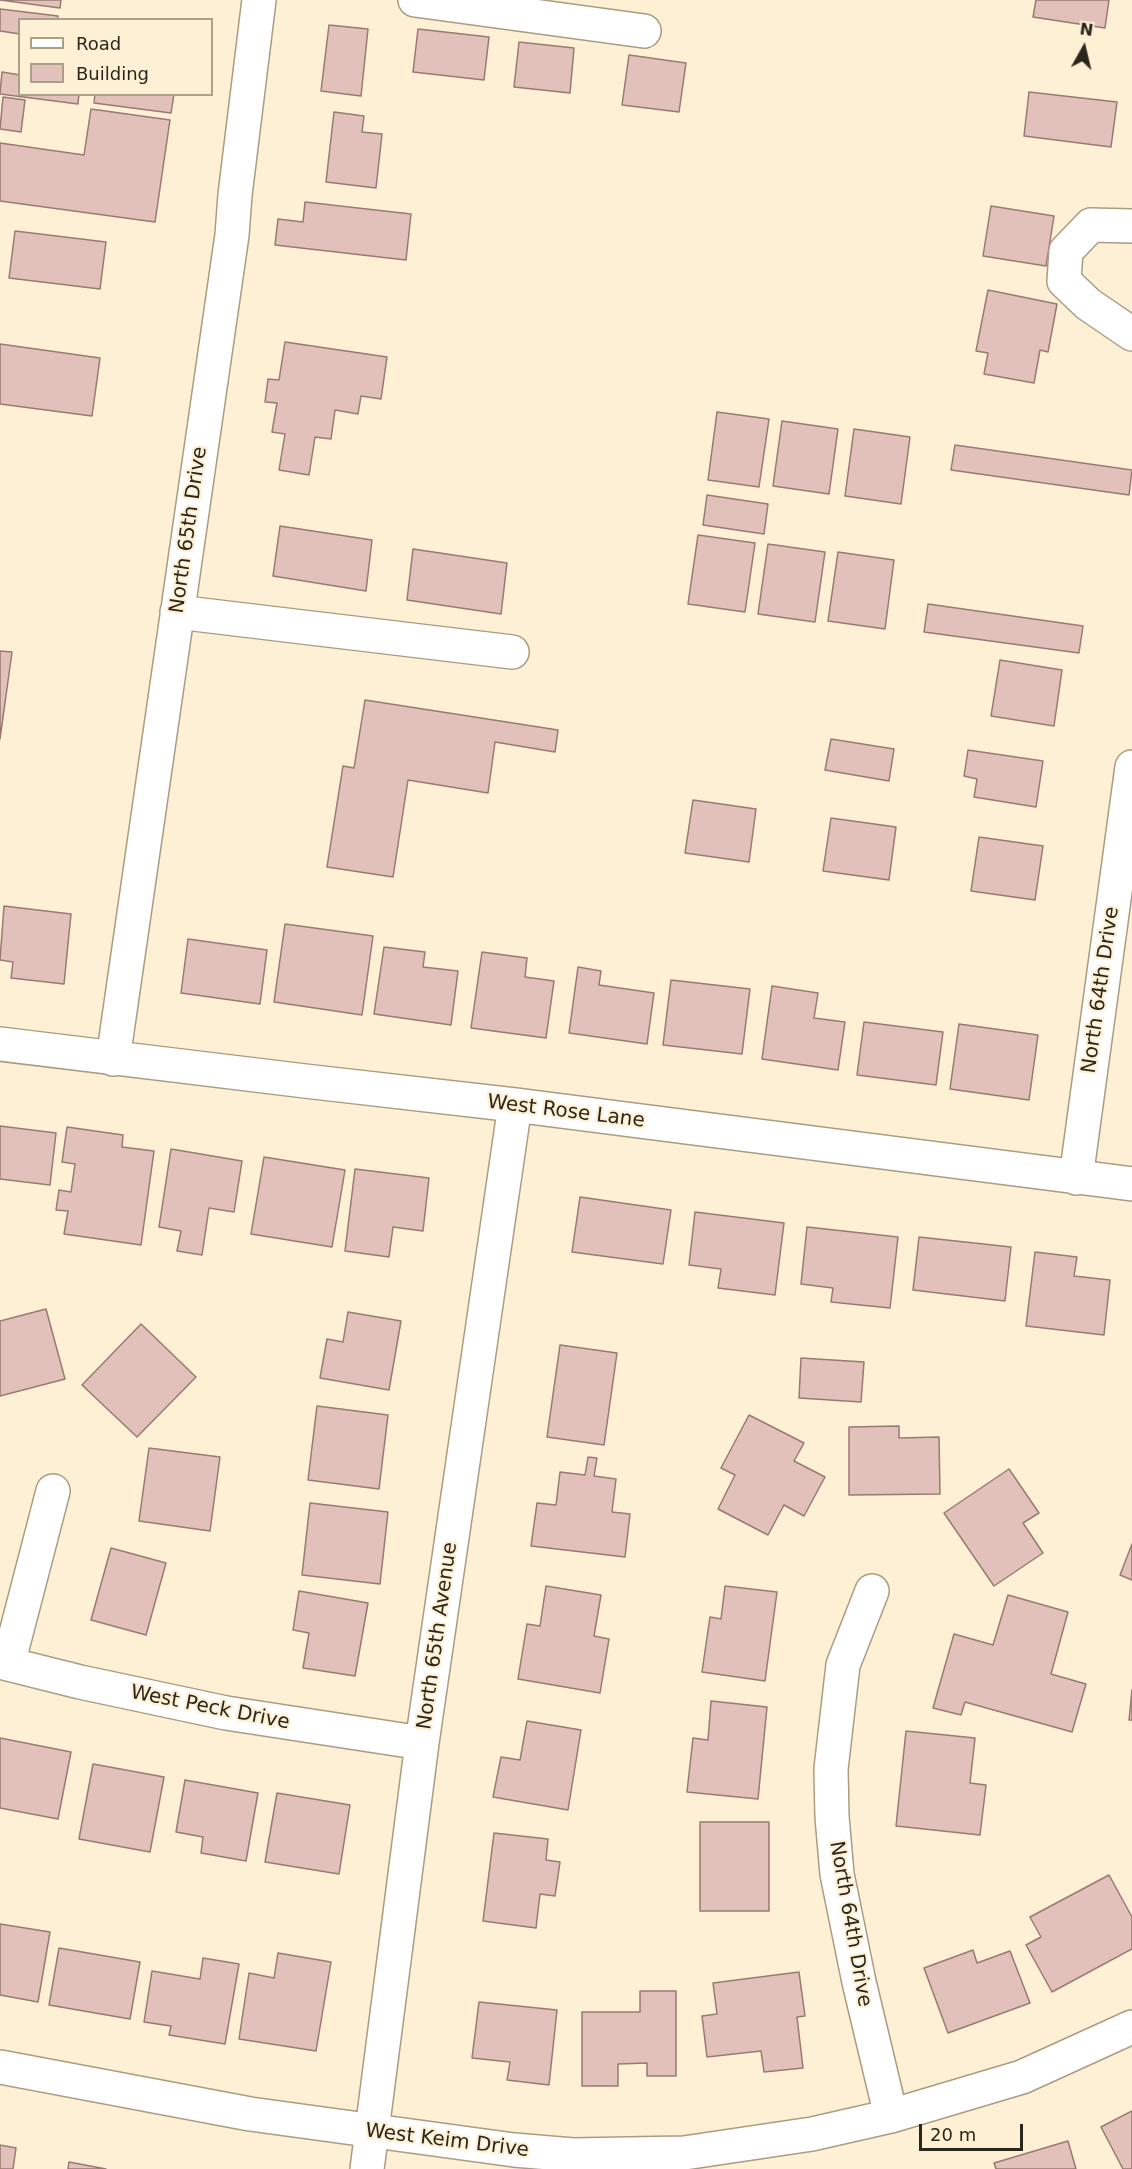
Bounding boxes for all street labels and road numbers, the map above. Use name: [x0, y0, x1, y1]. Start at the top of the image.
street label: North 65th Drive: [165, 445, 213, 615]
street label: North 64th Drive: [1077, 905, 1125, 1075]
street label: West Rose Lane: [486, 1090, 646, 1134]
street label: North 65th Avenue: [413, 1541, 463, 1731]
street label: West Peck Drive: [128, 1681, 292, 1735]
street label: North 64th Drive: [824, 1839, 876, 2009]
street label: West Keim Drive: [364, 2119, 530, 2163]

